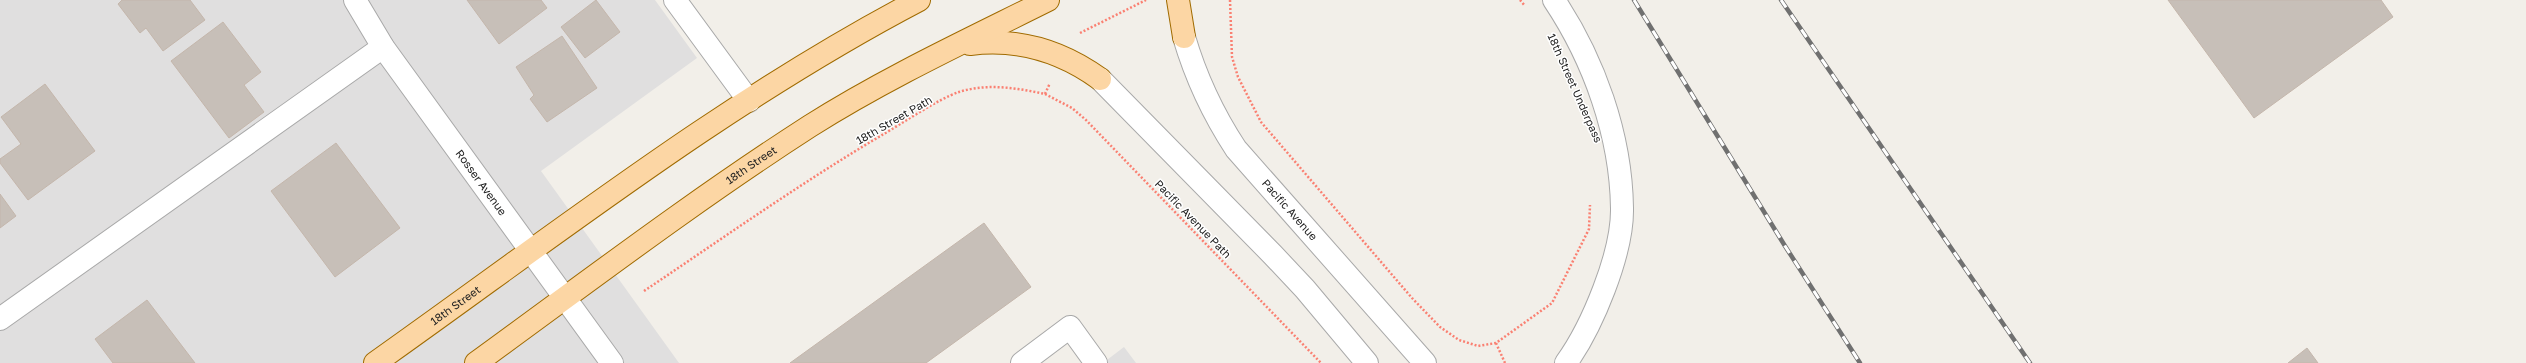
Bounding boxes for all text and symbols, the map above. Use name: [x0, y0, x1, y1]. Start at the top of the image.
street label: 18th Street Underpass: [1545, 31, 1605, 145]
street label: 18th Street Path: [853, 93, 934, 147]
street label: 18th Street: [723, 143, 779, 186]
street label: Rosser Avenue: [453, 147, 510, 218]
street label: Pacific Avenue: [1260, 176, 1320, 243]
street label: Pacific Avenue Path: [1153, 177, 1234, 261]
street label: 18th Street: [428, 283, 483, 327]

